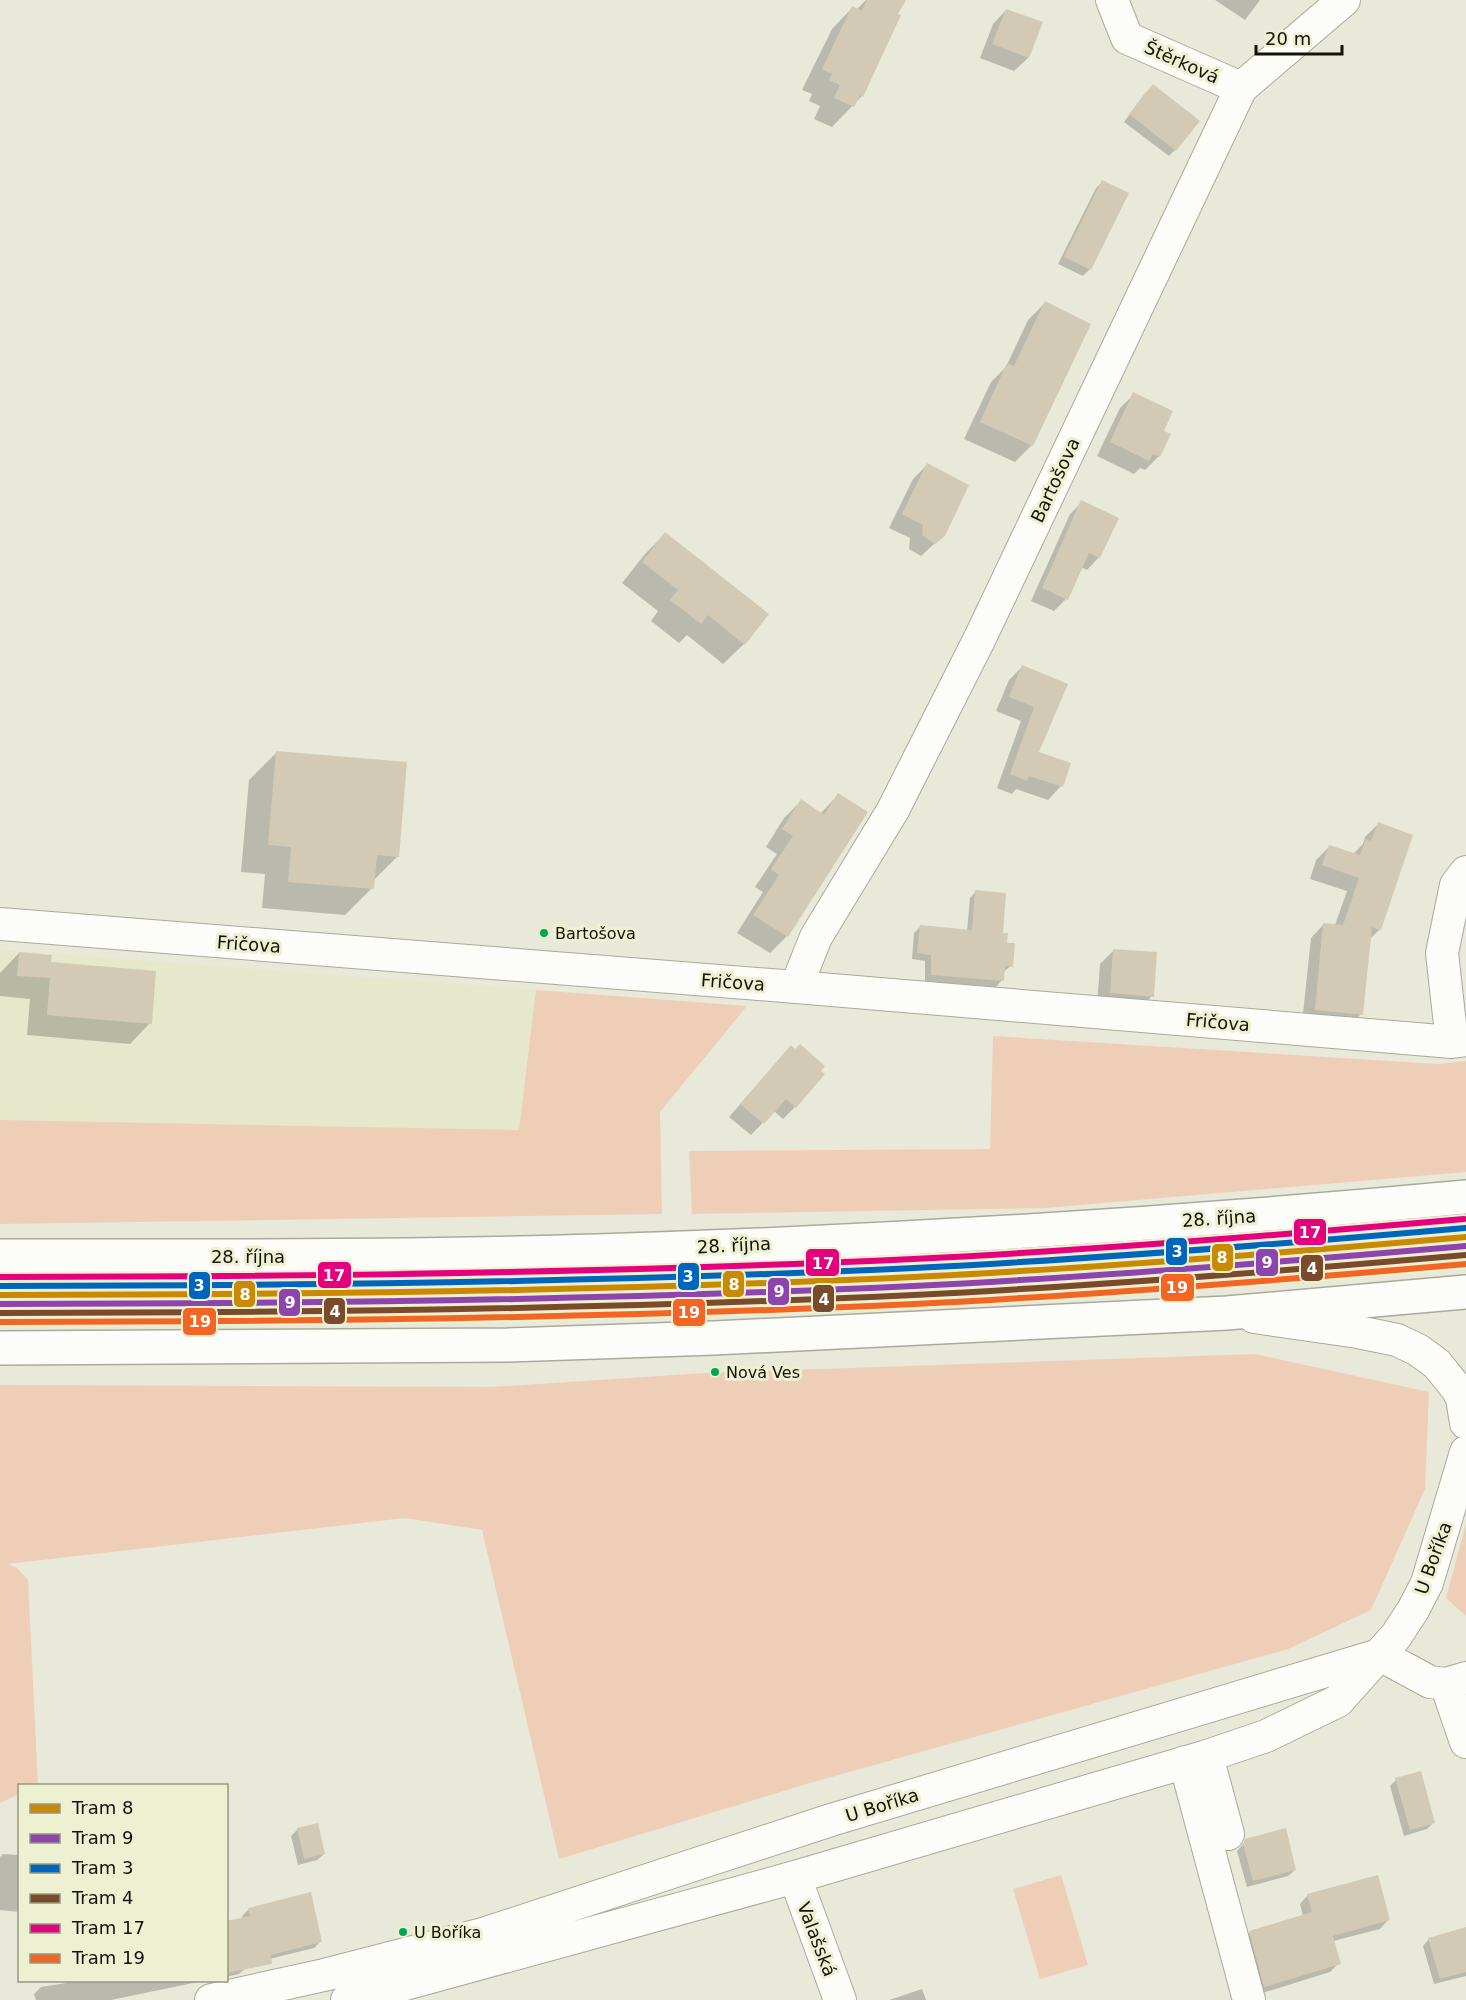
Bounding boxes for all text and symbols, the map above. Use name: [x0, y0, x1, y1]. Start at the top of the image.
scale bar: [1256, 18, 1342, 56]
text: 20 m: [1265, 28, 1311, 49]
street label: Štěrková: [1141, 36, 1223, 88]
street label: Bartošova: [1026, 434, 1084, 526]
place label: Bartošova: [555, 924, 636, 943]
marker: Bartošova: [538, 927, 550, 939]
street label: Fričova: [216, 931, 282, 957]
street label: Fričova: [700, 969, 766, 995]
street label: Fričova: [1185, 1009, 1251, 1035]
street label: 28. října: [1181, 1205, 1257, 1231]
line badge: 17: [1293, 1218, 1327, 1246]
text: 17: [1299, 1223, 1321, 1242]
street label: 28. října: [696, 1233, 772, 1257]
line badge: 3: [1165, 1237, 1188, 1266]
text: 3: [1171, 1242, 1183, 1261]
line badge: 8: [1211, 1243, 1234, 1272]
street label: 28. října: [211, 1246, 285, 1267]
line badge: 17: [805, 1248, 840, 1277]
text: 8: [1216, 1248, 1228, 1267]
line badge: 9: [1255, 1248, 1279, 1277]
text: 9: [1261, 1253, 1273, 1272]
text: 17: [812, 1254, 834, 1273]
line badge: 4: [1300, 1254, 1324, 1282]
text: 4: [1306, 1259, 1318, 1278]
line badge: 17: [317, 1261, 352, 1289]
line badge: 3: [677, 1262, 700, 1291]
text: 17: [323, 1266, 345, 1285]
text: 3: [682, 1267, 694, 1286]
line badge: 8: [722, 1270, 745, 1298]
line badge: 3: [188, 1271, 211, 1300]
line badge: 19: [1160, 1273, 1195, 1302]
text: 8: [728, 1275, 740, 1294]
text: 3: [193, 1276, 205, 1295]
line badge: 9: [767, 1277, 790, 1306]
text: 19: [1166, 1278, 1188, 1297]
line badge: 8: [233, 1280, 256, 1308]
text: 9: [773, 1282, 785, 1301]
line badge: 4: [812, 1284, 835, 1313]
text: 8: [239, 1285, 251, 1304]
line badge: 9: [278, 1288, 301, 1317]
text: 4: [818, 1290, 830, 1309]
text: 9: [284, 1293, 296, 1312]
line badge: 4: [323, 1297, 346, 1325]
line badge: 19: [672, 1298, 706, 1327]
text: 4: [329, 1302, 341, 1321]
text: 19: [678, 1303, 700, 1322]
line badge: 19: [182, 1307, 217, 1336]
text: 19: [189, 1312, 211, 1331]
place label: Nová Ves: [726, 1363, 800, 1382]
marker: Nová Ves: [709, 1366, 721, 1378]
street label: U Boříka: [1410, 1519, 1456, 1597]
legend: [18, 1784, 228, 1982]
street label: U Boříka: [843, 1784, 921, 1826]
text: Tram 8: [71, 1797, 134, 1818]
text: Tram 9: [71, 1827, 134, 1848]
text: Tram 3: [71, 1857, 134, 1878]
text: Tram 4: [71, 1887, 134, 1908]
street label: Valašská: [793, 1899, 841, 1979]
text: Tram 17: [71, 1917, 145, 1938]
place label: U Boříka: [414, 1923, 481, 1942]
marker: U Boříka: [397, 1926, 409, 1938]
text: Tram 19: [71, 1947, 145, 1968]

